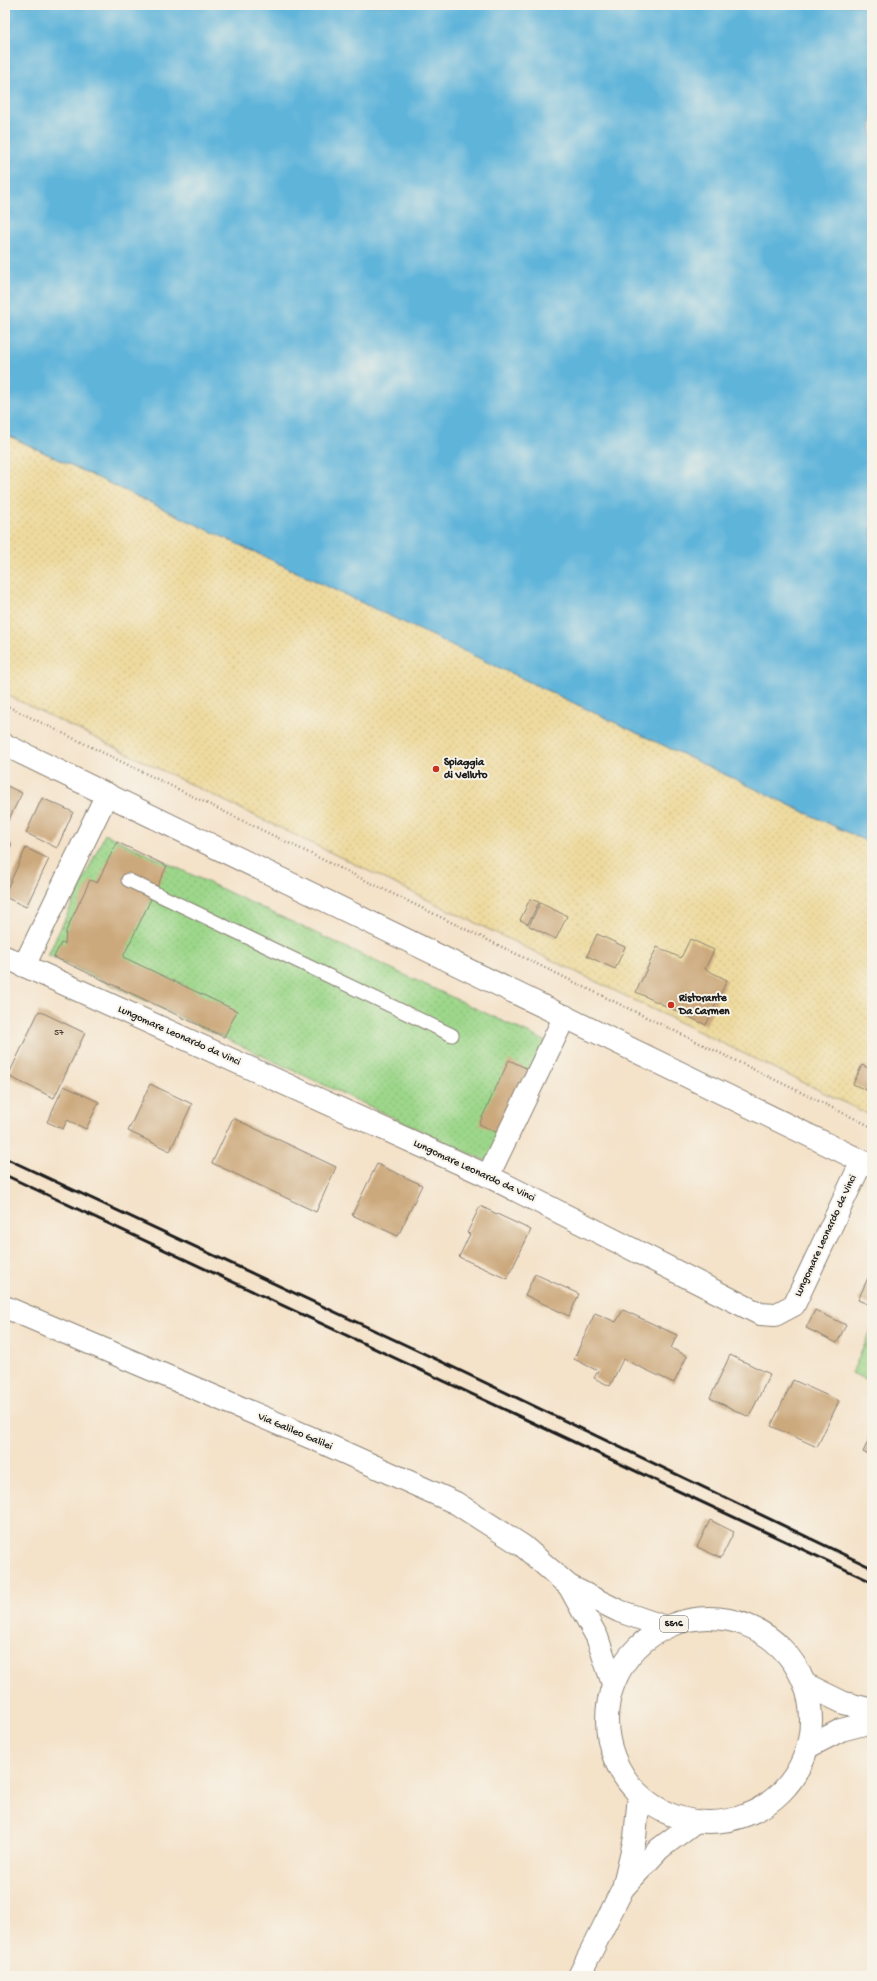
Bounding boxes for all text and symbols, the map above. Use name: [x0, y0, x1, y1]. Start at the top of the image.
place label: Spiaggia di Velluto: [444, 757, 488, 782]
marker: Spiaggia di Velluto: [431, 764, 441, 774]
place label: Ristorante Da Carmen: [678, 992, 730, 1018]
marker: Ristorante Da Carmen: [666, 1000, 676, 1010]
street label: Lungomare Leonardo da Vinci: [116, 1003, 242, 1069]
house number: 57: [54, 1028, 64, 1039]
street label: Lungomare Leonardo da Vinci: [411, 1137, 537, 1205]
street label: Lungomare Leonardo da Vinci: [792, 1173, 860, 1299]
street label: Via Galileo Galilei: [255, 1410, 334, 1453]
road number: SS16: [660, 1616, 688, 1632]

